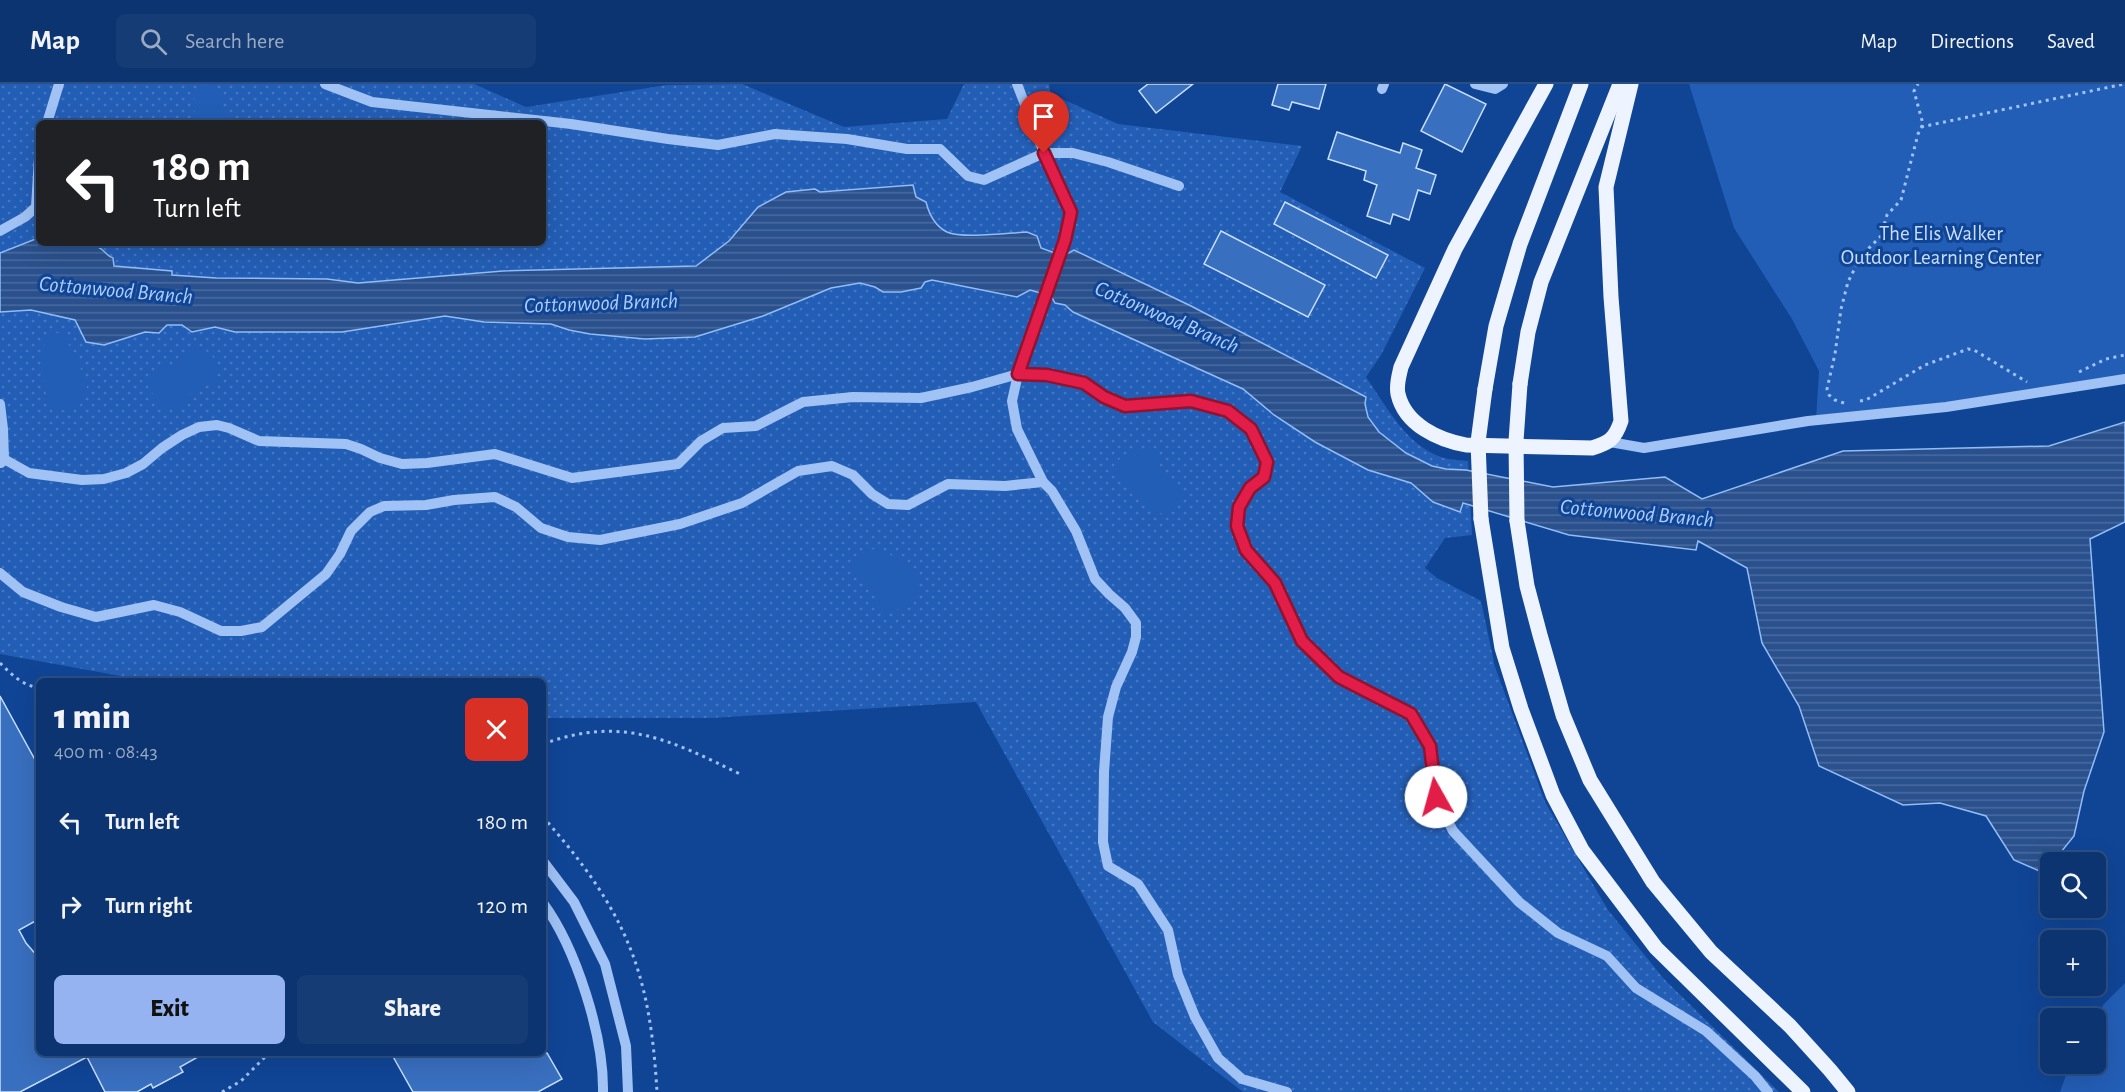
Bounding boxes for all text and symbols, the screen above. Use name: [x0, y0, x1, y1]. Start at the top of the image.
search box: [116, 14, 536, 68]
icon: search: [137, 25, 170, 58]
text: Map: [30, 27, 80, 55]
text: Search here: [185, 30, 284, 52]
text: Map: [1861, 31, 1897, 52]
text: Directions: [1930, 31, 2014, 52]
text: Saved: [2047, 31, 2095, 52]
pin: [1018, 91, 1069, 153]
icon: arrive: [1027, 100, 1060, 133]
icon: left: [54, 144, 132, 222]
text: 180 m: [153, 146, 251, 188]
text: Turn left: [153, 195, 241, 222]
park label: The Elis Walker Outdoor Learning Center: [1841, 223, 2042, 268]
water label: Cottonwood Branch: [38, 272, 194, 308]
water label: Cottonwood Branch: [1092, 277, 1242, 357]
water label: Cottonwood Branch: [524, 289, 678, 317]
water label: Cottonwood Branch: [1559, 495, 1715, 531]
button: close: [465, 698, 528, 761]
text: 1 min: [54, 699, 131, 735]
text: 400 m · 08:43: [54, 742, 158, 762]
position arrow: [1404, 765, 1468, 829]
icon: left: [54, 806, 87, 839]
text: Turn left: [105, 811, 179, 833]
text: 180 m: [477, 811, 528, 833]
map controls: [2040, 852, 2106, 1074]
button: search: [2040, 852, 2106, 918]
icon: right: [54, 890, 87, 923]
text: Turn right: [105, 895, 192, 917]
text: 120 m: [478, 895, 528, 917]
button: +: [2040, 930, 2106, 996]
button: Exit: [54, 975, 285, 1044]
button: Share: [297, 975, 528, 1044]
button: −: [2040, 1008, 2106, 1074]

